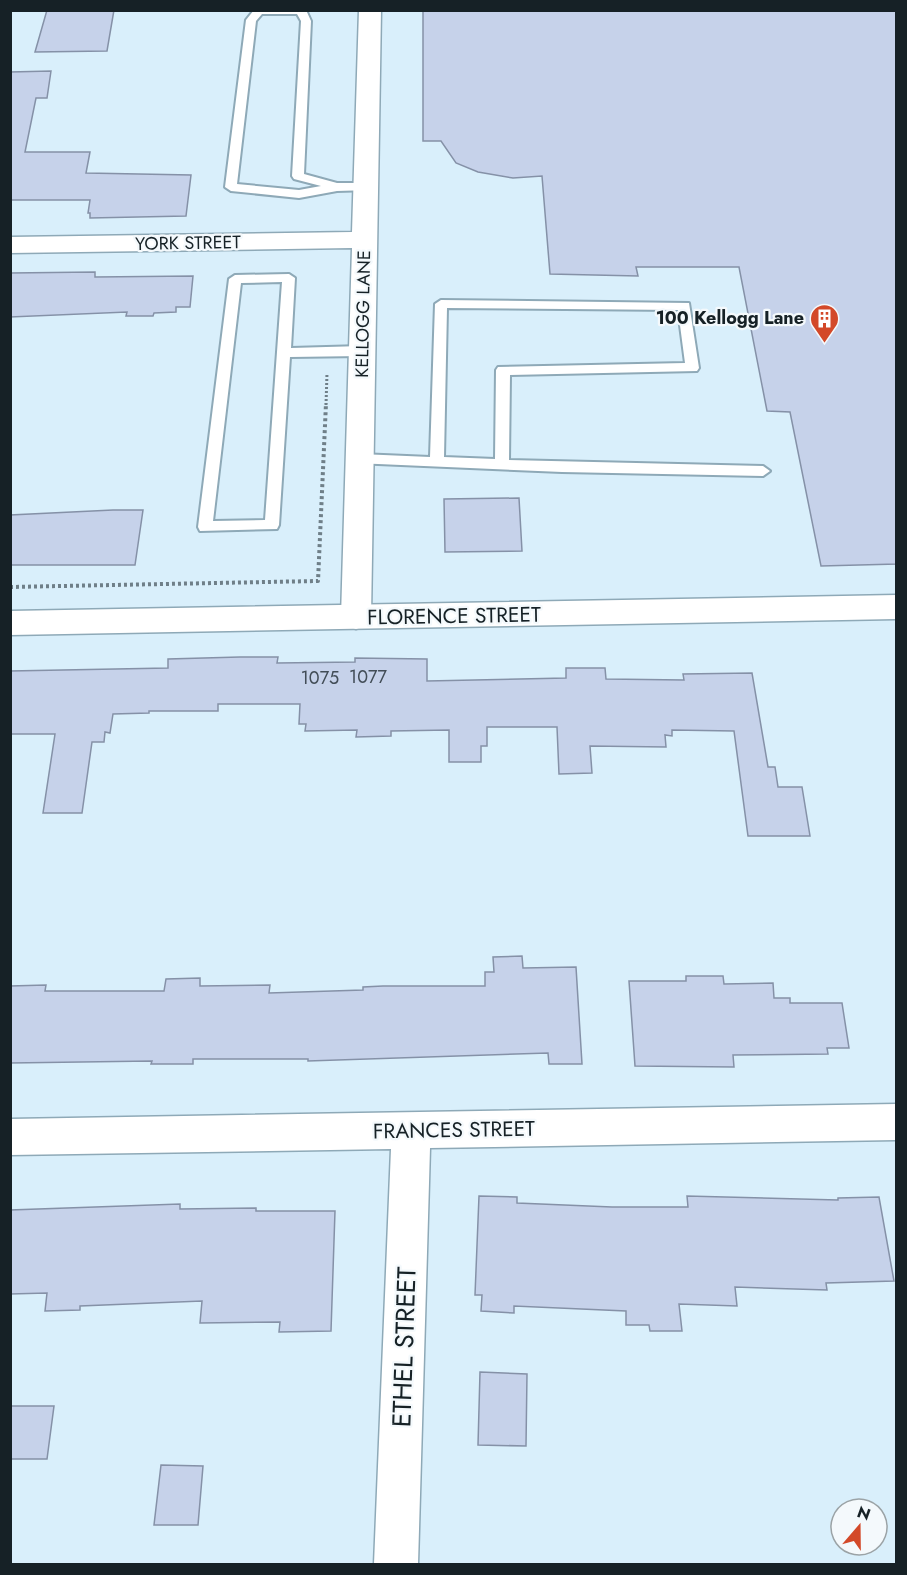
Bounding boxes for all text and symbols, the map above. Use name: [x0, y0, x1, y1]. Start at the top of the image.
street label: YORK STREET: [135, 229, 242, 257]
street label: KELLOGG LANE: [349, 250, 377, 378]
building icon: 100 Kellogg Lane: [809, 302, 841, 344]
place label: 100 Kellogg Lane: [656, 305, 804, 331]
street label: FLORENCE STREET: [367, 599, 541, 633]
house number: 1077: [349, 664, 387, 690]
house number: 1075: [301, 665, 339, 691]
street label: FRANCES STREET: [373, 1114, 535, 1146]
street label: ETHEL STREET: [382, 1266, 426, 1428]
north arrow: [829, 1497, 889, 1557]
text: N: [854, 1500, 874, 1526]

